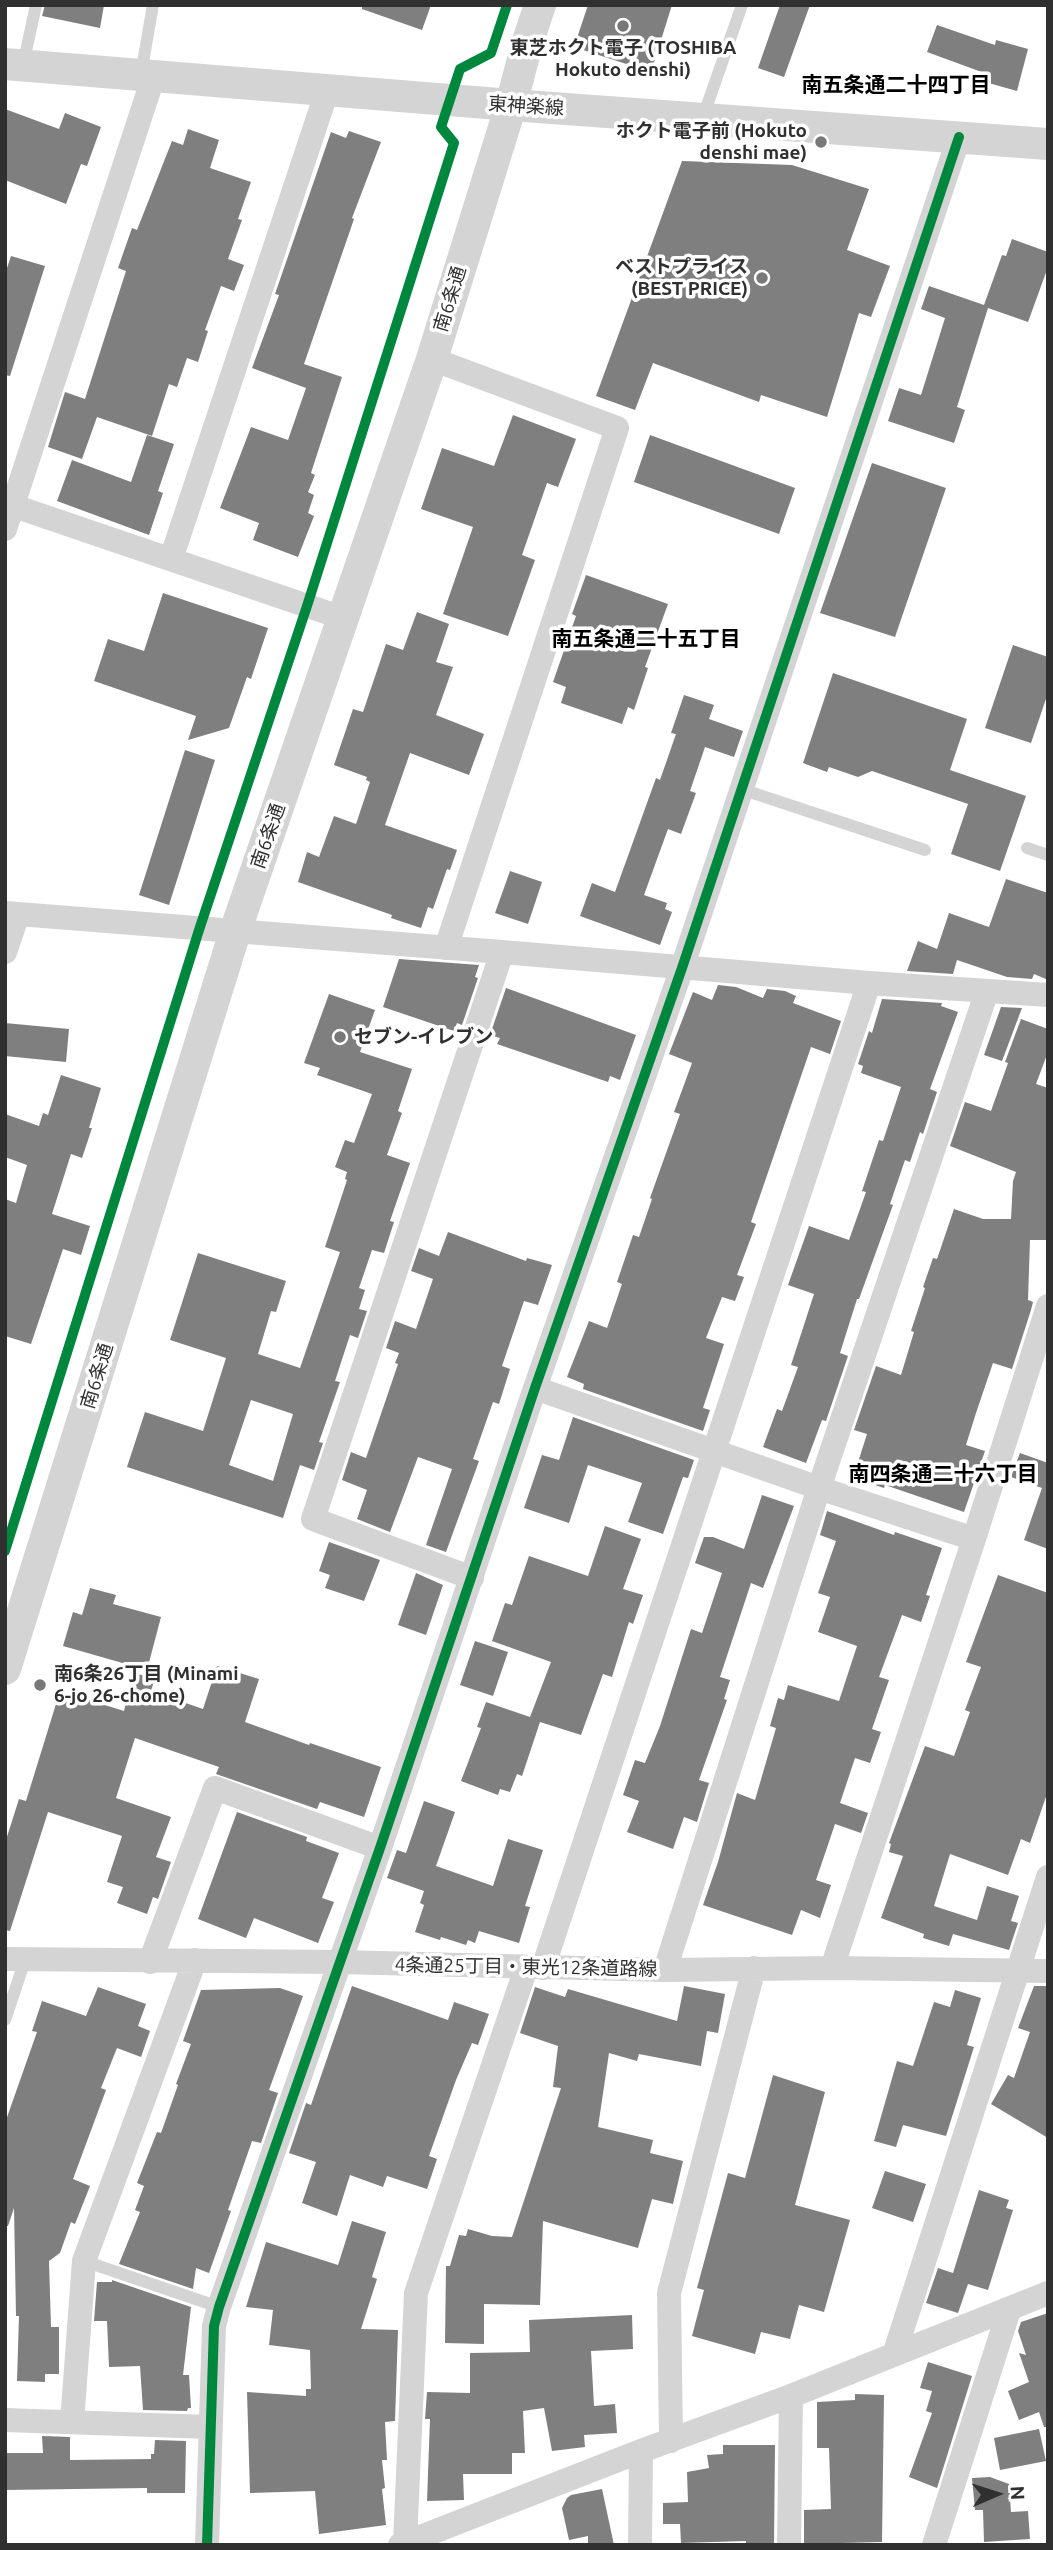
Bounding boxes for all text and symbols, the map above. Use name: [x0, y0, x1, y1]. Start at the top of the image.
marker: 東芝ホクト電子 (TOSHIBA Hokuto denshi): [615, 18, 631, 34]
place label: 東芝ホクト電子 (TOSHIBA Hokuto denshi): [510, 37, 736, 81]
district label: 南五条通二十四丁目: [802, 72, 990, 98]
street label: 東神楽線: [487, 92, 565, 120]
place label: ホクト電子前 (Hokuto denshi mae): [616, 120, 807, 164]
marker: ホクト電子前 (Hokuto denshi mae): [813, 134, 829, 150]
place label: ベストプライス (BEST PRICE): [615, 256, 748, 300]
street label: 南6条通: [429, 263, 471, 335]
marker: ベストプライス (BEST PRICE): [754, 270, 770, 286]
district label: 南五条通二十五丁目: [552, 626, 740, 652]
street label: 南6条通: [246, 800, 290, 872]
place label: セブン-イレブン: [354, 1026, 493, 1048]
marker: セブン-イレブン: [332, 1029, 348, 1045]
street label: 南6条通: [76, 1340, 118, 1412]
district label: 南四条通二十六丁目: [849, 1461, 1037, 1487]
place label: 南6条26丁目 (Minami 6-jo 26-chome): [54, 1663, 239, 1707]
marker: 南6条26丁目 (Minami 6-jo 26-chome): [32, 1677, 48, 1693]
street label: 4条通25丁目・東光12条道路線: [395, 1953, 657, 1981]
north arrow: [962, 2459, 1032, 2529]
text: N: [1007, 2485, 1029, 2501]

